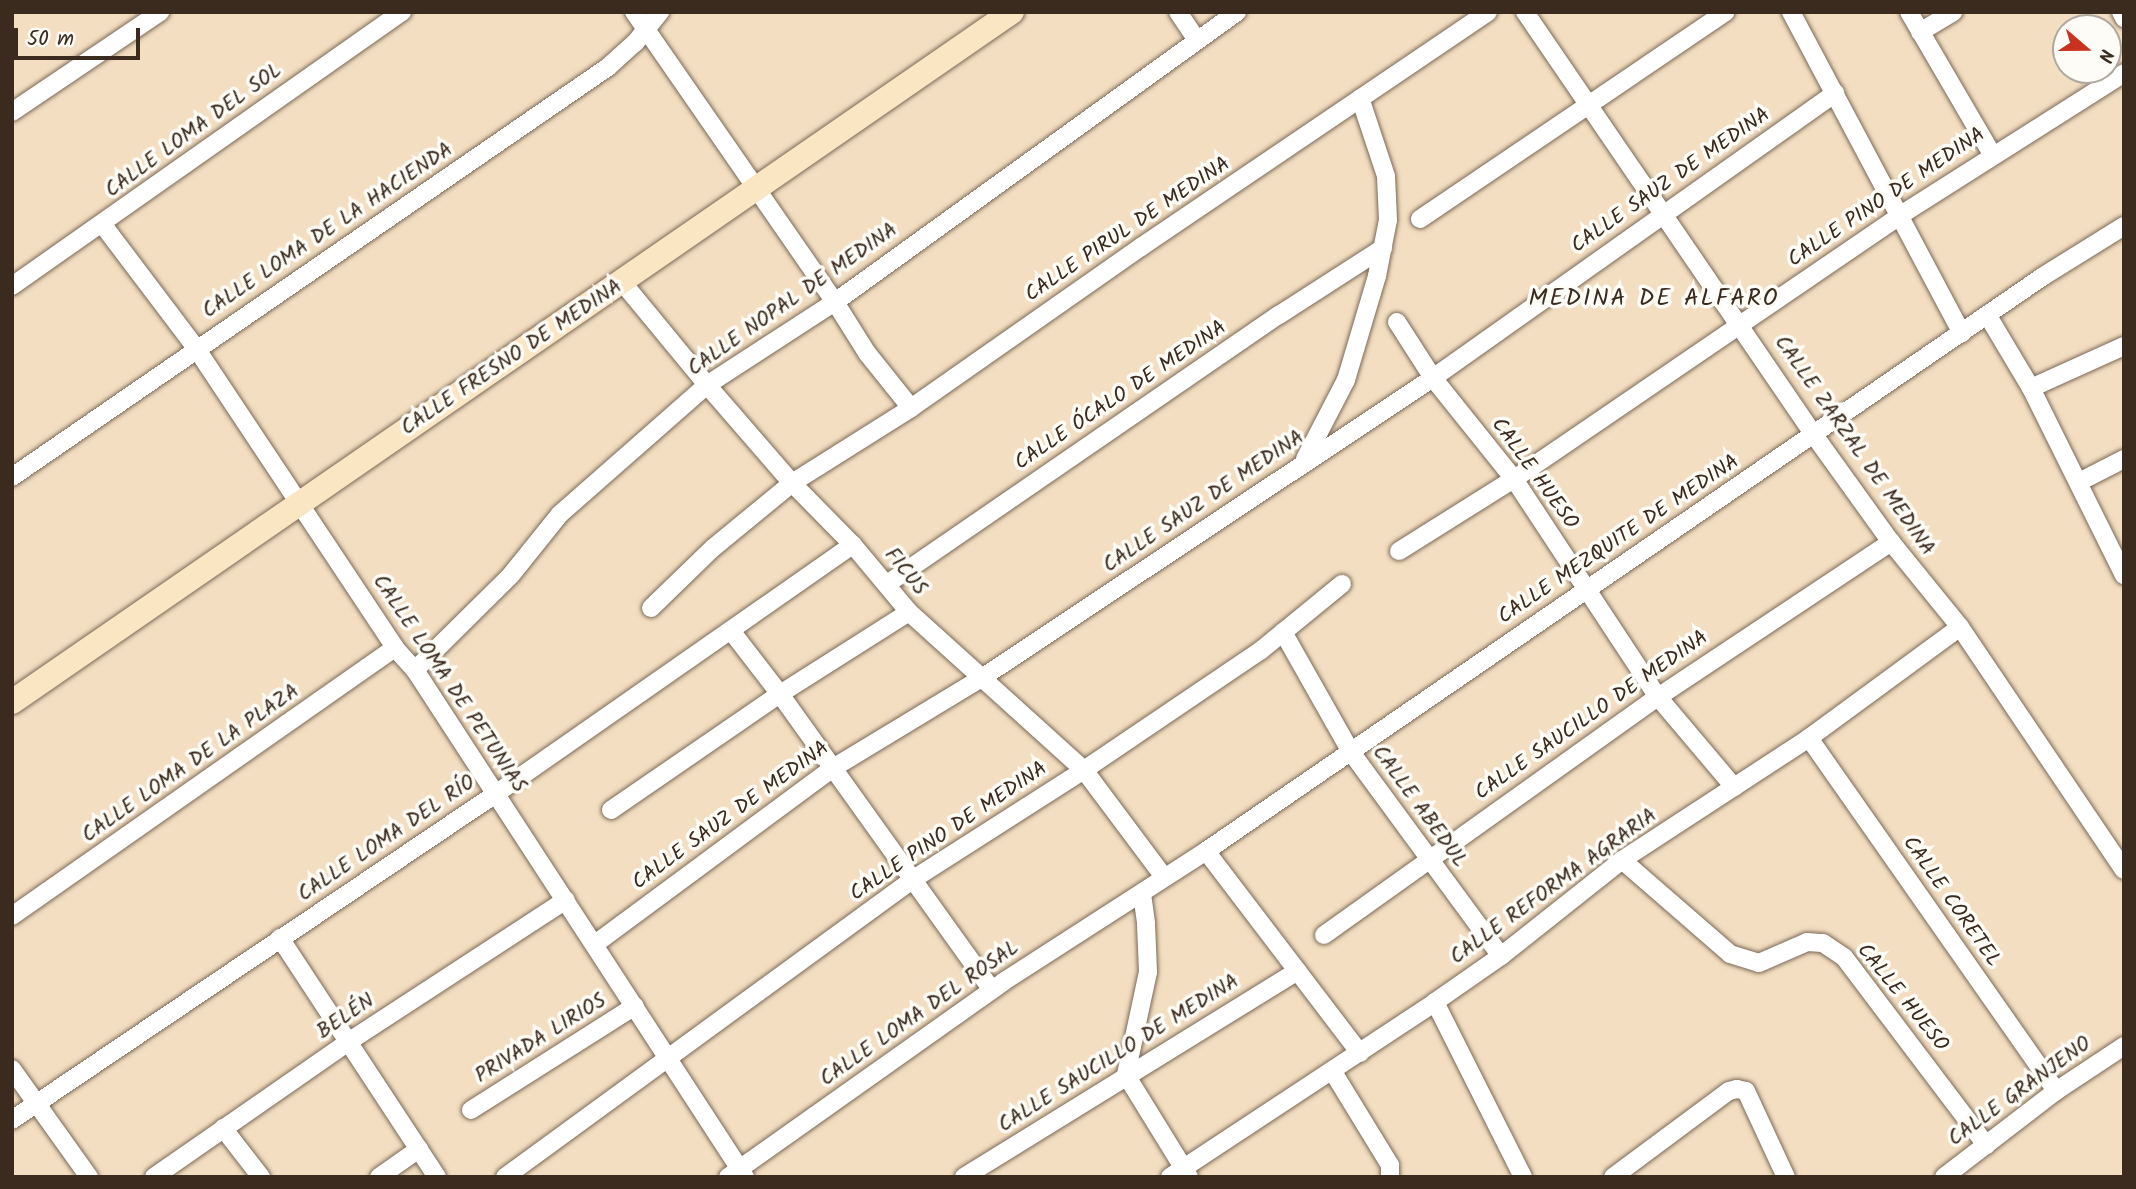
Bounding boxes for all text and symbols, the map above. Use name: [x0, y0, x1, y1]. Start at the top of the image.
scale bar: [18, 14, 144, 58]
north arrow: [2052, 14, 2122, 84]
text: 50 m: [27, 23, 74, 56]
text: N: [2089, 45, 2121, 66]
street label: CALLE LOMA DEL SOL: [101, 58, 287, 204]
street label: CALLE SAUZ DE MEDINA: [1567, 103, 1775, 259]
street label: CALLE PINO DE MEDINA: [1784, 123, 1990, 273]
street label: CALLE LOMA DE LA HACIENDA: [198, 138, 458, 324]
street label: CALLE PIRUL DE MEDINA: [1021, 152, 1235, 308]
street label: CALLE NOPAL DE MEDINA: [683, 218, 903, 382]
street label: CALLE FRESNO DE MEDINA: [397, 274, 627, 442]
district label: MEDINA DE ALFARO: [1530, 285, 1778, 313]
street label: CALLE ÓCALO DE MEDINA: [1010, 316, 1232, 476]
street label: CALLE ZARZAL DE MEDINA: [1768, 331, 1940, 561]
street label: CALLE HUESO: [1485, 413, 1583, 535]
street label: CALLE SAUZ DE MEDINA: [1099, 425, 1309, 579]
street label: CALLE MEZQUITE DE MEDINA: [1494, 450, 1744, 630]
street label: FICUS: [878, 543, 932, 601]
street label: CALLE LOMA DE PETUNIAS: [367, 570, 531, 798]
street label: CALLE SAUCILLO DE MEDINA: [1471, 626, 1713, 806]
street label: CALLE LOMA DE LA PLAZA: [78, 679, 304, 849]
street label: CALLE SAUZ DE MEDINA: [628, 736, 834, 896]
street label: CALLE ABEDUL: [1366, 741, 1472, 873]
street label: CALLE PINO DE MEDINA: [846, 757, 1052, 907]
street label: CALLE LOMA DEL RÍO: [294, 770, 480, 908]
street label: CALLE REFORMA AGRARIA: [1446, 803, 1662, 971]
street label: CALLE CORETEL: [1897, 832, 2005, 972]
street label: CALLE LOMA DEL ROSAL: [816, 936, 1024, 1092]
street label: CALLE HUESO: [1851, 939, 1953, 1057]
street label: CALLE SAUCILLO DE MEDINA: [994, 969, 1244, 1139]
street label: BELÉN: [313, 989, 379, 1045]
street label: PRIVADA LIRIOS: [471, 989, 611, 1089]
street label: CALLE GRANJENO: [1944, 1032, 2096, 1152]

